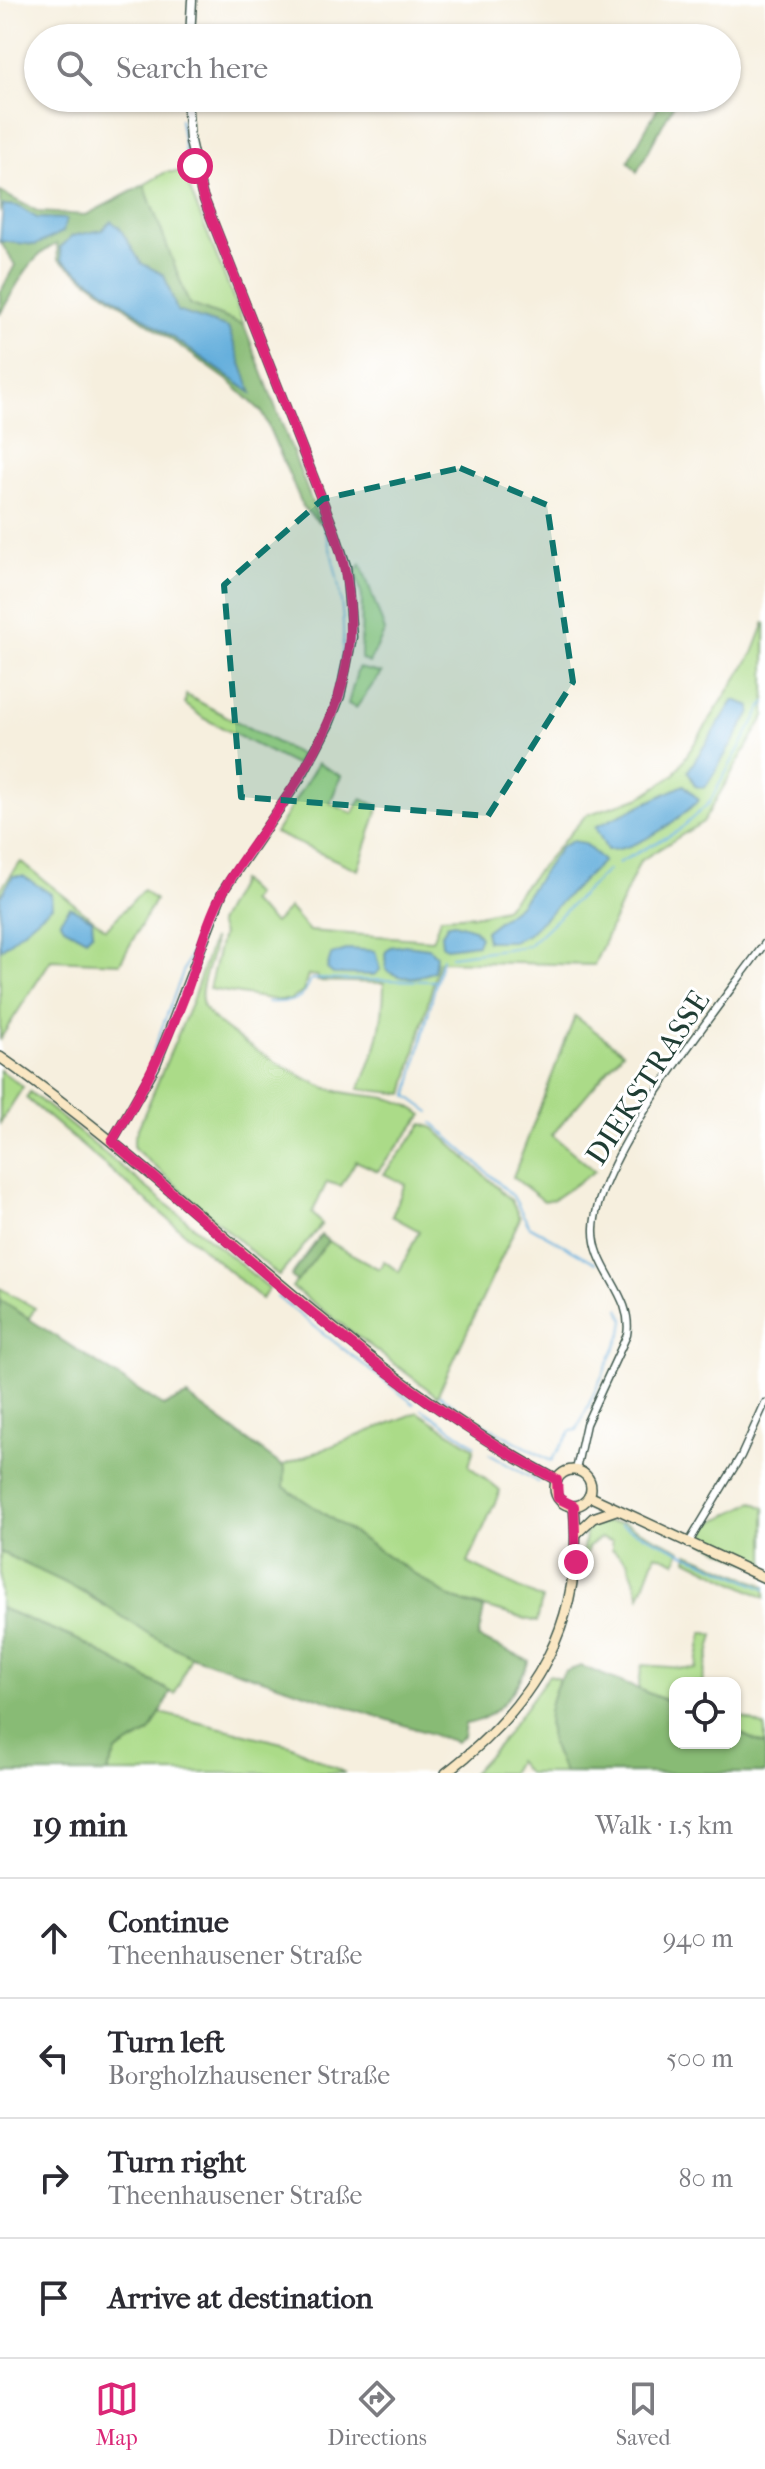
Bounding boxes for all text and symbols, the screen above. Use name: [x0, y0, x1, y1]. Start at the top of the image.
search box: [24, 24, 741, 112]
icon: search: [52, 46, 96, 90]
text: Search here: [116, 51, 268, 86]
route start: [177, 148, 213, 184]
street label: DIEKSTRASSE: [579, 984, 717, 1172]
route end: [558, 1544, 594, 1580]
map controls: [669, 1677, 741, 1749]
button: locate: [669, 1677, 741, 1749]
text: 19 min: [32, 1805, 127, 1845]
text: Walk · 1.5 km: [595, 1810, 733, 1841]
text: Continue: [108, 1905, 229, 1940]
icon: ahead: [32, 1916, 76, 1960]
text: 940 m: [663, 1923, 733, 1954]
text: Theenhausener Straße: [108, 1940, 362, 1971]
text: Turn left: [108, 2025, 225, 2060]
icon: left: [32, 2036, 76, 2080]
text: 500 m: [666, 2043, 733, 2074]
text: Borgholzhausener Straße: [108, 2060, 390, 2091]
text: Turn right: [108, 2145, 246, 2180]
icon: right: [32, 2156, 76, 2200]
text: 80 m: [678, 2163, 733, 2194]
text: Theenhausener Straße: [108, 2180, 362, 2211]
icon: arrive: [32, 2276, 76, 2320]
text: Arrive at destination: [108, 2281, 373, 2316]
tab: Map: [95, 2377, 139, 2451]
tab: Directions: [328, 2377, 427, 2451]
tab: Saved: [616, 2377, 670, 2451]

